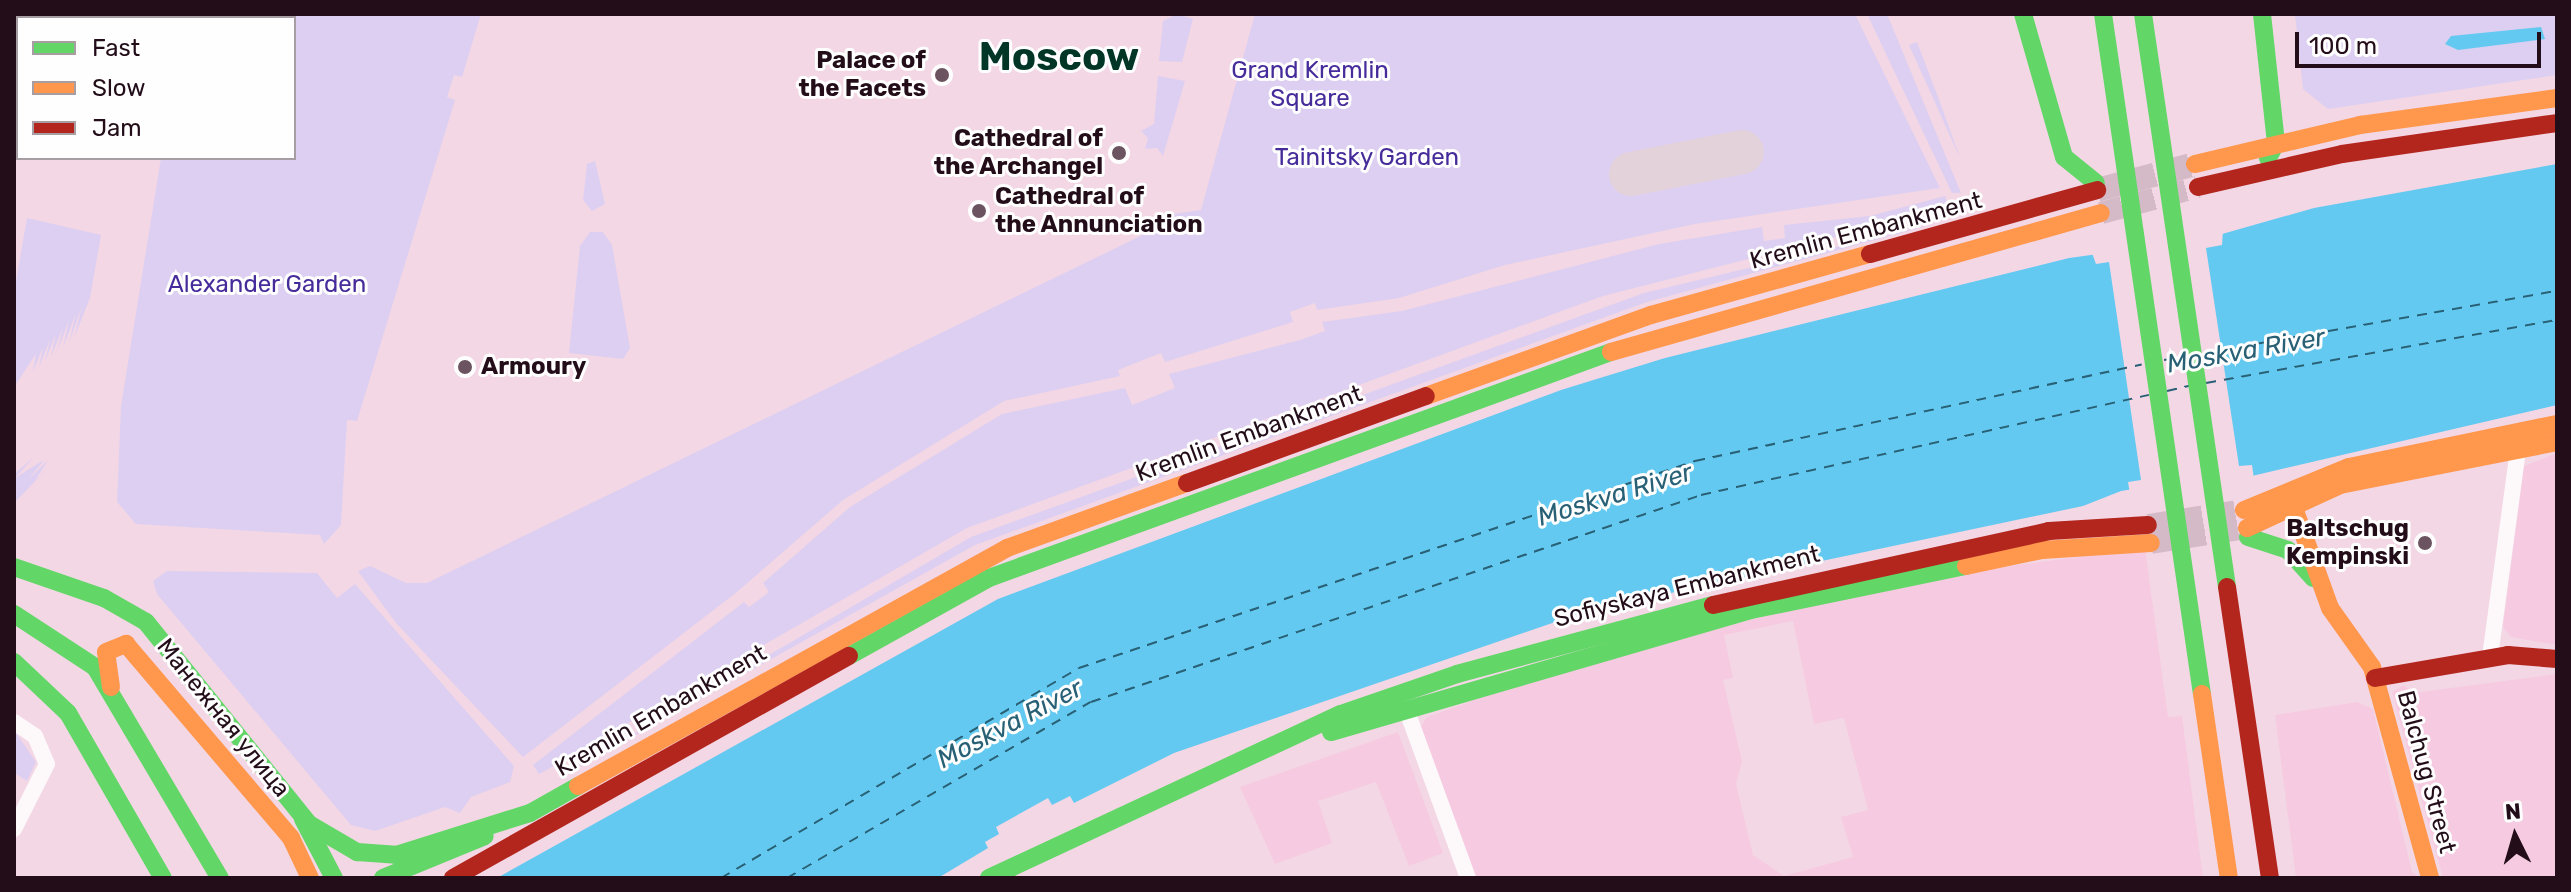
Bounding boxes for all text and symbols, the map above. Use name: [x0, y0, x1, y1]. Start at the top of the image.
legend: [16, 16, 296, 160]
scale bar: [2299, 16, 2545, 66]
text: 100 m: [2309, 32, 2377, 60]
district label: Moscow: [979, 33, 1139, 81]
text: Fast: [92, 34, 140, 62]
place label: Palace of the Facets: [798, 47, 926, 103]
park label: Grand Kremlin Square: [1231, 57, 1389, 113]
marker: Palace of the Facets: [933, 66, 951, 84]
text: Slow: [92, 74, 145, 102]
text: Jam: [92, 114, 142, 142]
place label: Cathedral of the Archangel: [933, 125, 1103, 181]
marker: Cathedral of the Archangel: [1110, 144, 1128, 162]
park label: Tainitsky Garden: [1275, 144, 1459, 172]
place label: Cathedral of the Annunciation: [995, 183, 1203, 239]
street label: Kremlin Embankment: [1747, 186, 1985, 276]
marker: Cathedral of the Annunciation: [970, 202, 988, 220]
park label: Alexander Garden: [167, 271, 367, 299]
water label: Moskva River: [2164, 322, 2328, 380]
place label: Armoury: [481, 353, 586, 381]
marker: Armoury: [456, 358, 474, 376]
street label: Kremlin Embankment: [1132, 380, 1366, 488]
water label: Moskva River: [1534, 457, 1696, 533]
place label: Baltschug Kempinski: [2286, 515, 2409, 571]
marker: Baltschug Kempinski: [2416, 534, 2434, 552]
street label: Sofiyskaya Embankment: [1551, 540, 1823, 634]
street label: Манежная улица: [150, 633, 296, 803]
street label: Kremlin Embankment: [550, 639, 772, 783]
water label: Moskva River: [932, 673, 1088, 775]
street label: Balchug Street: [2390, 688, 2462, 856]
north arrow: [2475, 796, 2555, 876]
text: N: [2504, 797, 2522, 826]

